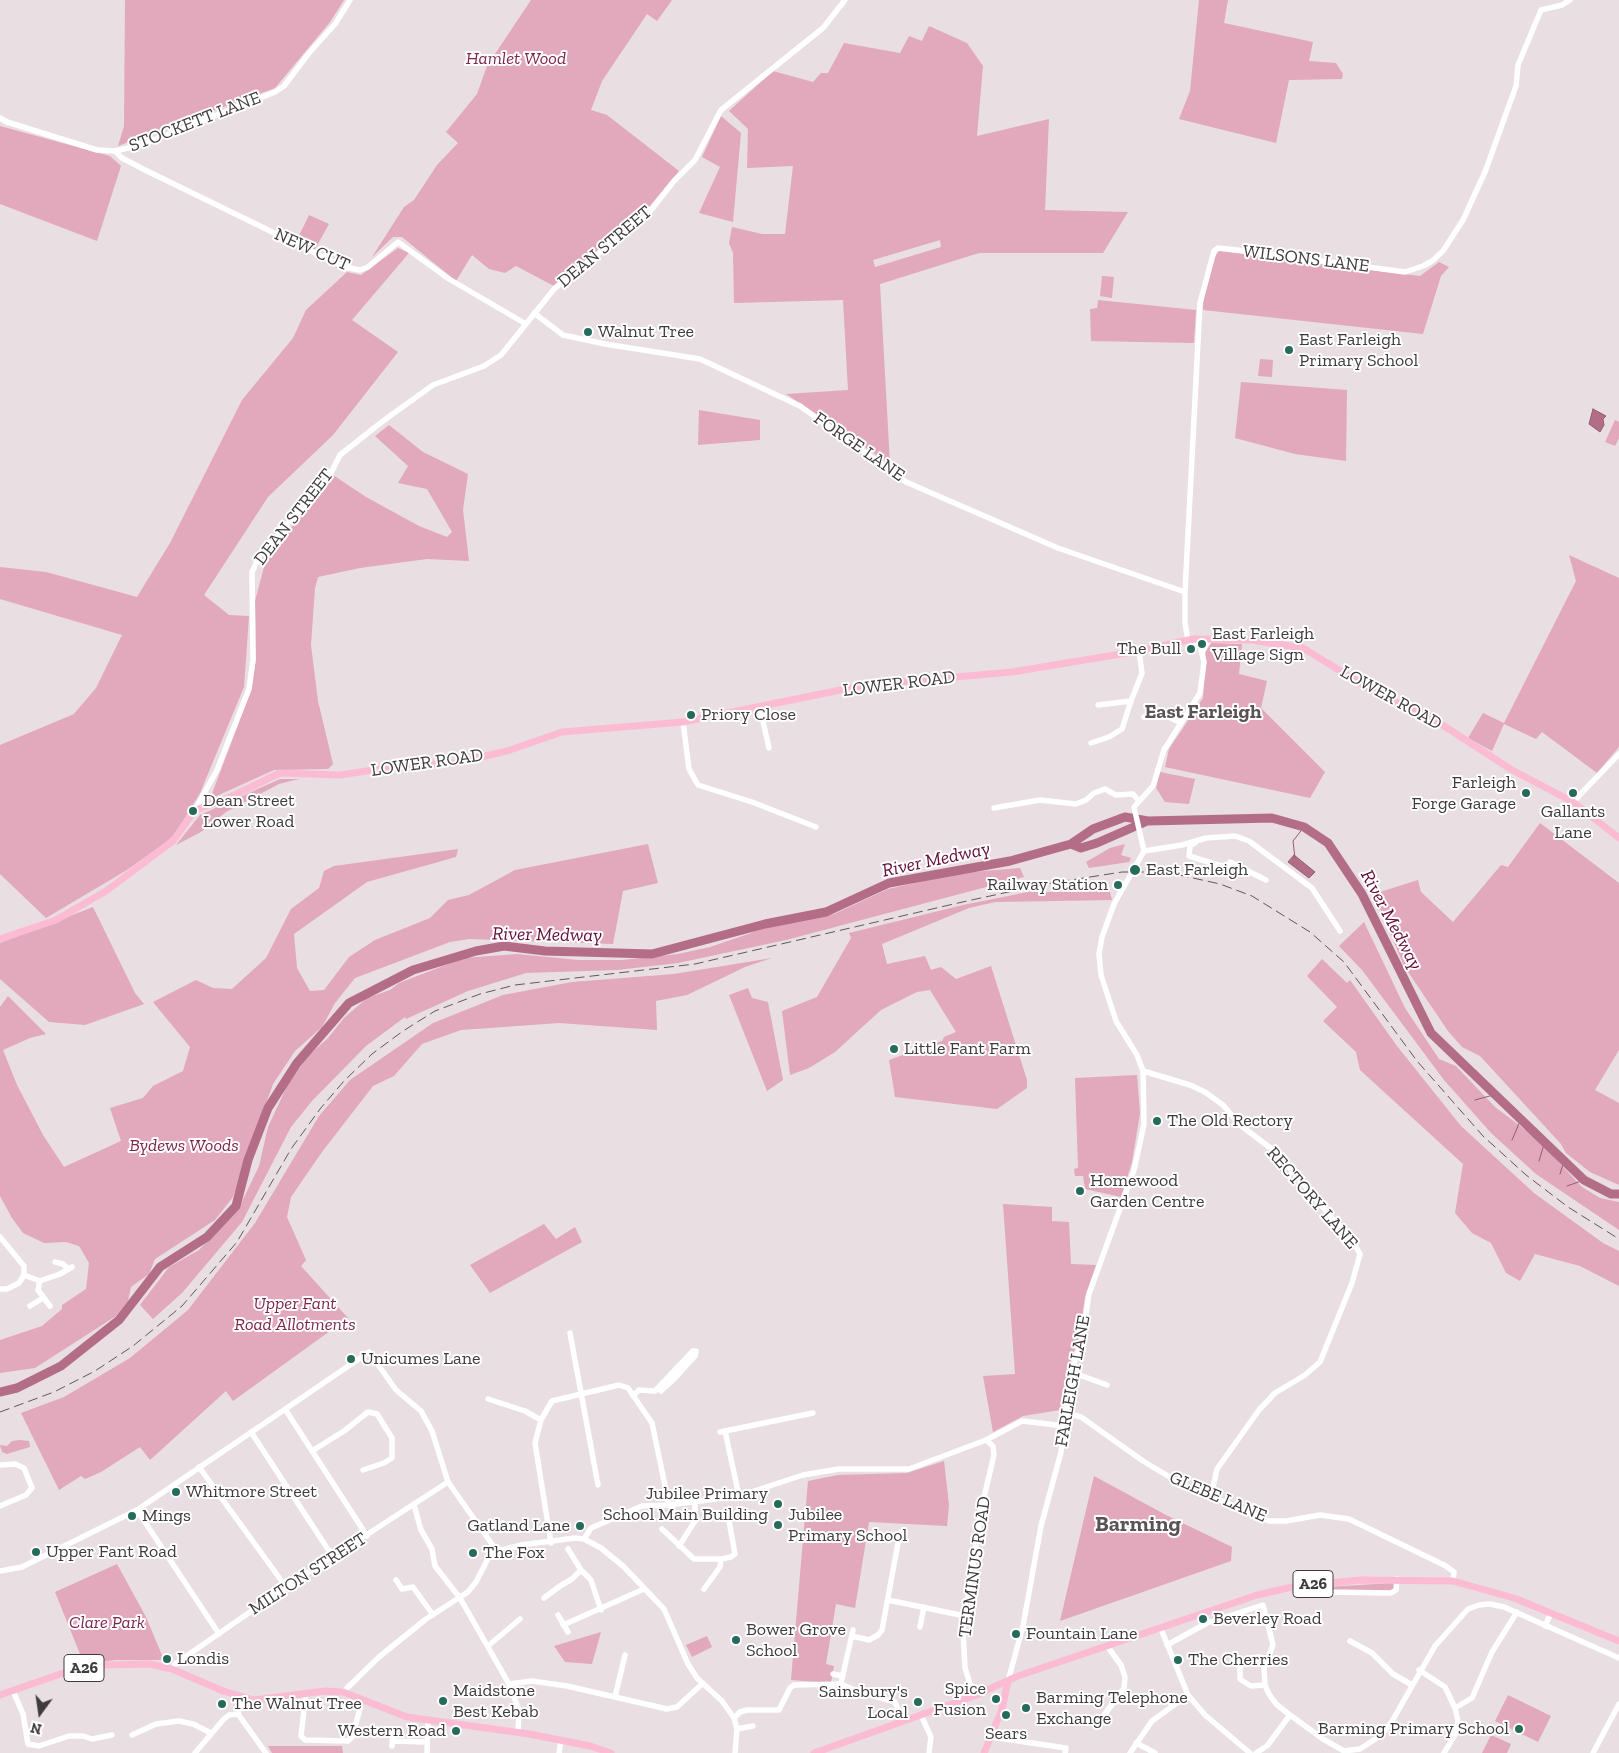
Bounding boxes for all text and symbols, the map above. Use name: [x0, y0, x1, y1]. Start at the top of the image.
park label: Hamlet Wood: [466, 48, 566, 70]
street label: STOCKETT LANE: [126, 87, 264, 157]
street label: DEAN STREET: [554, 201, 656, 293]
street label: NEW CUT: [271, 224, 353, 276]
street label: WILSONS LANE: [1242, 241, 1370, 277]
place label: Walnut Tree: [598, 321, 694, 343]
marker: Walnut Tree: [582, 326, 594, 338]
place label: East Farleigh Primary School: [1299, 329, 1418, 372]
marker: East Farleigh Primary School: [1283, 344, 1295, 356]
street label: FORGE LANE: [809, 408, 909, 486]
street label: DEAN STREET: [250, 465, 338, 569]
place label: East Farleigh Village Sign: [1212, 623, 1314, 666]
place label: The Bull: [1117, 638, 1181, 660]
marker: East Farleigh Village Sign: [1196, 638, 1208, 650]
marker: The Bull: [1185, 643, 1197, 655]
street label: LOWER ROAD: [1336, 661, 1446, 735]
street label: LOWER ROAD: [842, 666, 956, 702]
district label: East Farleigh: [1144, 700, 1262, 724]
place label: Priory Close: [701, 704, 796, 726]
marker: Priory Close: [685, 709, 697, 721]
street label: LOWER ROAD: [370, 744, 484, 782]
place label: Farleigh Forge Garage: [1411, 772, 1516, 814]
marker: Farleigh Forge Garage: [1520, 787, 1532, 799]
marker: Gallants Lane: [1567, 787, 1579, 799]
place label: Dean Street Lower Road: [203, 790, 295, 832]
place label: Gallants Lane: [1541, 801, 1605, 844]
marker: Dean Street Lower Road: [187, 805, 199, 817]
water label: River Medway: [880, 837, 992, 883]
place label: East Farleigh: [1146, 859, 1248, 881]
marker: East Farleigh: [1128, 863, 1142, 877]
water label: River Medway: [1355, 866, 1427, 974]
place label: Railway Station: [987, 874, 1108, 896]
marker: Railway Station: [1112, 879, 1124, 891]
water label: River Medway: [492, 923, 602, 947]
place label: Little Fant Farm: [904, 1038, 1031, 1060]
marker: Little Fant Farm: [888, 1043, 900, 1055]
place label: The Old Rectory: [1167, 1110, 1293, 1132]
marker: The Old Rectory: [1151, 1115, 1163, 1127]
park label: Bydews Woods: [129, 1135, 239, 1157]
street label: RECTORY LANE: [1262, 1142, 1362, 1254]
place label: Homewood Garden Centre: [1090, 1170, 1205, 1212]
marker: Homewood Garden Centre: [1074, 1185, 1086, 1197]
park label: Upper Fant Road Allotments: [234, 1293, 356, 1336]
street label: FARLEIGH LANE: [1051, 1313, 1095, 1449]
place label: Unicumes Lane: [361, 1348, 481, 1370]
marker: Unicumes Lane: [345, 1353, 357, 1365]
street label: GLEBE LANE: [1166, 1467, 1270, 1527]
place label: Whitmore Street: [186, 1481, 317, 1503]
place label: Jubilee Primary School Main Building: [603, 1483, 768, 1526]
marker: Whitmore Street: [170, 1486, 182, 1498]
street label: TERMINUS ROAD: [954, 1495, 996, 1639]
marker: Jubilee Primary School Main Building: [772, 1498, 784, 1510]
place label: Jubilee Primary School: [788, 1504, 907, 1546]
place label: Mings: [142, 1505, 191, 1527]
marker: Mings: [126, 1510, 138, 1522]
district label: Barming: [1095, 1512, 1181, 1538]
place label: Gatland Lane: [467, 1515, 570, 1537]
marker: Jubilee Primary School: [772, 1519, 784, 1531]
marker: Gatland Lane: [574, 1520, 586, 1532]
street label: MILTON STREET: [245, 1528, 371, 1620]
place label: Upper Fant Road: [46, 1541, 177, 1563]
place label: The Fox: [483, 1542, 545, 1564]
marker: Upper Fant Road: [30, 1546, 42, 1558]
marker: The Fox: [467, 1547, 479, 1559]
road number: A26: [1293, 1570, 1333, 1598]
place label: Beverley Road: [1213, 1608, 1322, 1630]
park label: Clare Park: [69, 1612, 145, 1634]
marker: Beverley Road: [1197, 1613, 1209, 1625]
place label: Bower Grove School: [746, 1619, 846, 1662]
place label: Fountain Lane: [1026, 1623, 1137, 1645]
marker: Fountain Lane: [1010, 1628, 1022, 1640]
marker: Bower Grove School: [730, 1634, 742, 1646]
place label: Londis: [177, 1648, 229, 1670]
place label: The Cherries: [1188, 1649, 1288, 1671]
marker: Londis: [161, 1653, 173, 1665]
marker: The Cherries: [1172, 1654, 1184, 1666]
road number: A26: [64, 1655, 104, 1682]
place label: Spice Fusion: [933, 1678, 986, 1720]
place label: Maidstone Best Kebab: [453, 1680, 539, 1722]
place label: Sainsbury's Local: [819, 1681, 908, 1724]
place label: Barming Telephone Exchange: [1036, 1687, 1188, 1730]
north arrow: [15, 1688, 65, 1738]
place label: The Walnut Tree: [232, 1693, 362, 1715]
marker: Spice Fusion: [990, 1693, 1002, 1705]
marker: Maidstone Best Kebab: [437, 1695, 449, 1707]
marker: Sainsbury's Local: [912, 1696, 924, 1708]
marker: The Walnut Tree: [216, 1698, 228, 1710]
marker: Barming Telephone Exchange: [1020, 1702, 1032, 1714]
marker: Sears: [1000, 1709, 1012, 1721]
place label: Barming Primary School: [1318, 1718, 1509, 1740]
text: N: [29, 1719, 43, 1738]
place label: Western Road: [338, 1720, 446, 1742]
place label: Sears: [985, 1723, 1027, 1745]
marker: Barming Primary School: [1513, 1723, 1525, 1735]
marker: Western Road: [450, 1725, 462, 1737]

